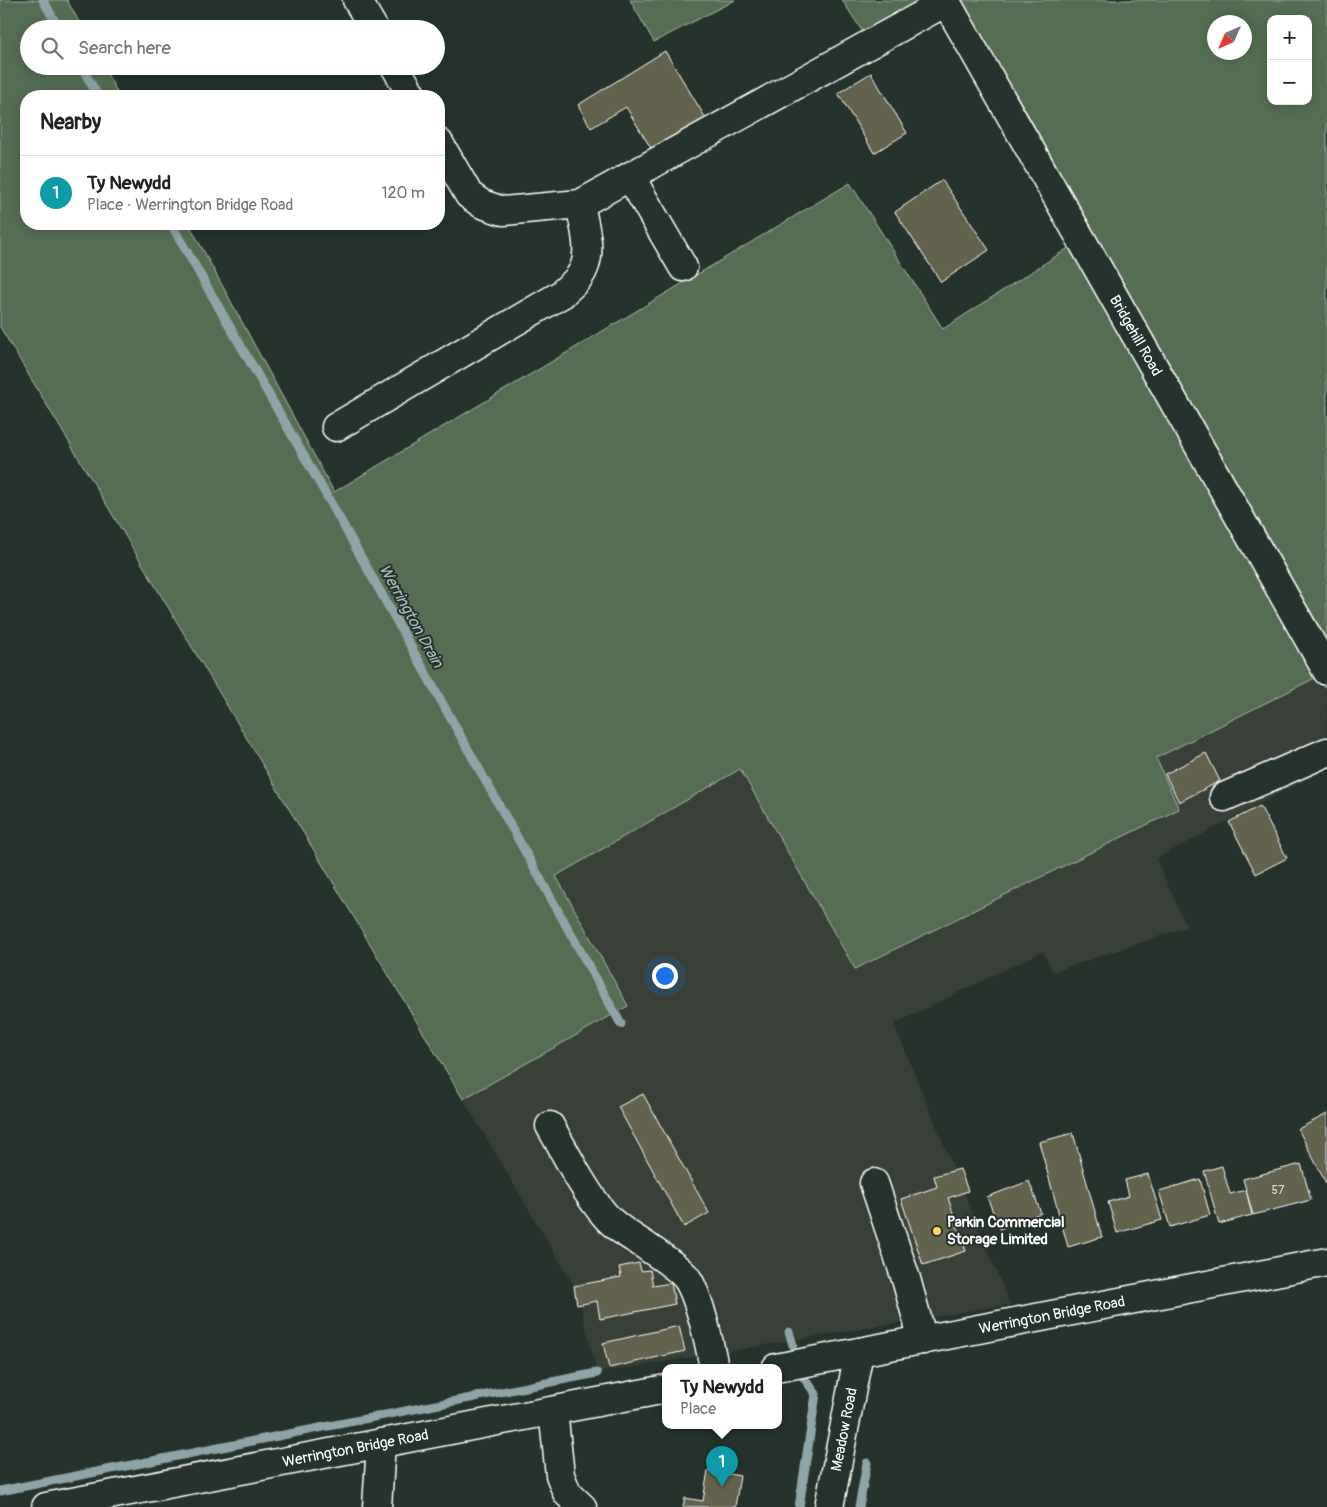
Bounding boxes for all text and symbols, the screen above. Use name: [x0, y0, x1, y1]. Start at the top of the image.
north arrow: [1207, 15, 1252, 60]
map controls: [1267, 15, 1312, 105]
button: +: [1267, 15, 1312, 60]
search box: [20, 20, 445, 75]
icon: search: [38, 34, 66, 62]
text: Search here: [78, 36, 171, 60]
button: −: [1267, 60, 1312, 105]
text: Nearby: [40, 109, 101, 136]
text: Ty Newydd: [87, 171, 171, 195]
text: 1: [53, 183, 59, 203]
text: 120 m: [381, 183, 425, 203]
text: Place · Werrington Bridge Road: [87, 195, 293, 215]
street label: Bridgehill Road: [1105, 292, 1167, 379]
water label: Werrington Drain: [374, 561, 448, 672]
your location: [652, 963, 678, 989]
house number: 57: [1272, 1183, 1285, 1198]
place label: Parkin Commercial Storage Limited: [947, 1213, 1065, 1249]
marker: Parkin Commercial Storage Limited: [931, 1225, 943, 1237]
street label: Werrington Bridge Road: [977, 1292, 1127, 1338]
popup: [662, 1364, 782, 1429]
text: Ty Newydd: [680, 1375, 764, 1399]
street label: Meadow Road: [827, 1386, 861, 1473]
text: Place: [680, 1399, 716, 1419]
street label: Werrington Bridge Road: [281, 1425, 430, 1471]
pin: 1: [706, 1446, 738, 1487]

